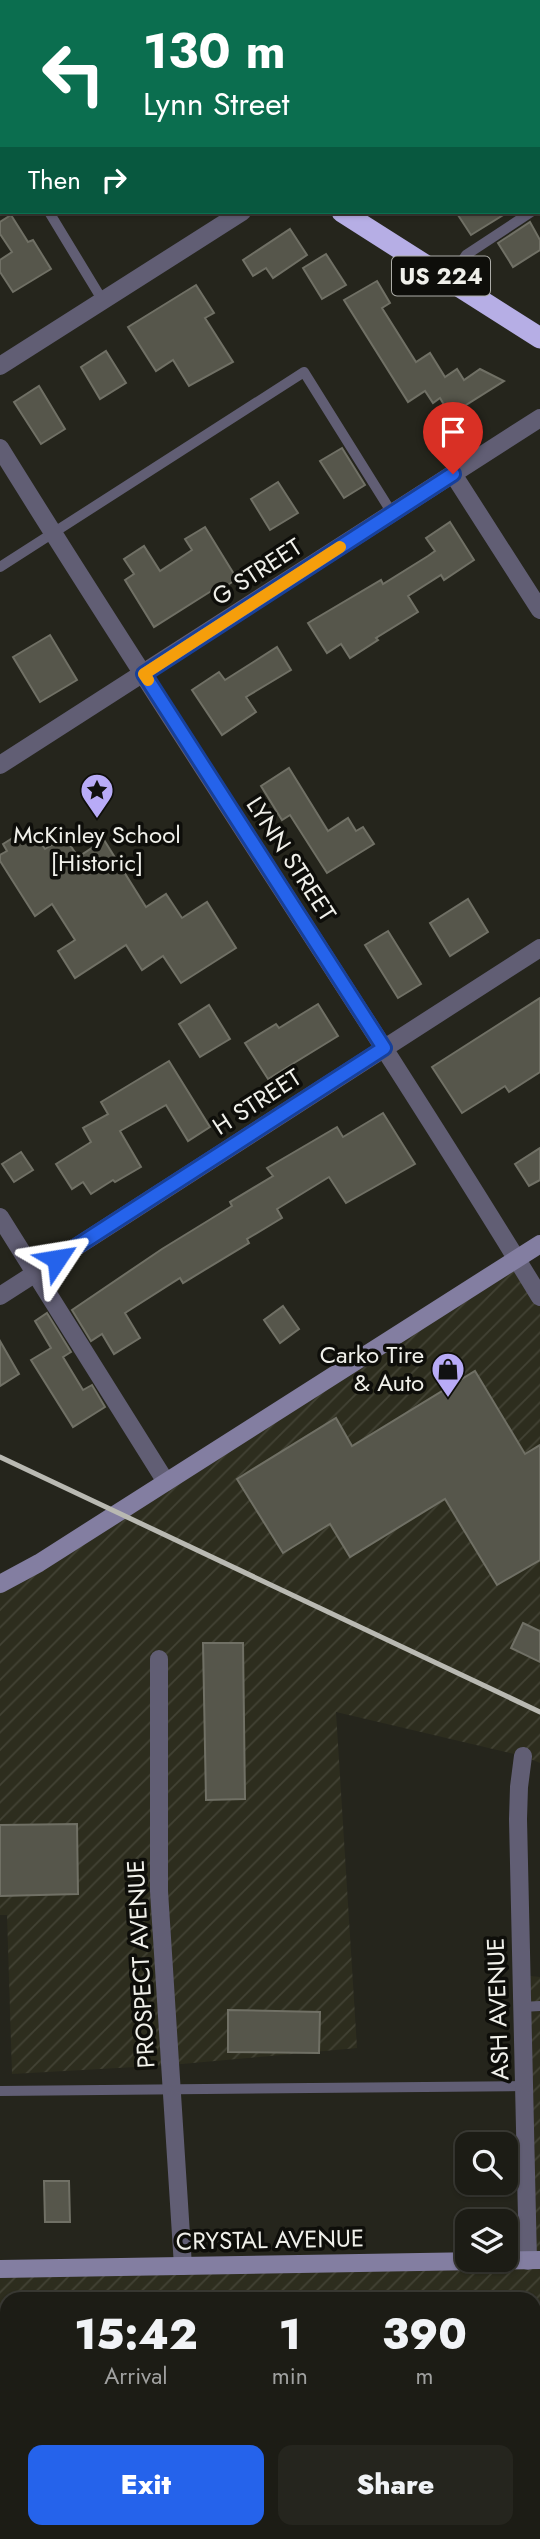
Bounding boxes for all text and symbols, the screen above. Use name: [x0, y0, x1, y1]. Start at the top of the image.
text: 130 m: [143, 16, 286, 86]
icon: left: [28, 28, 119, 119]
text: Lynn Street: [143, 81, 289, 127]
text: Then: [28, 161, 81, 199]
icon: right: [95, 161, 133, 199]
road number: US 224: [392, 256, 490, 296]
pin: [423, 402, 483, 474]
icon: arrive: [434, 413, 472, 451]
street label: G STREET: [205, 529, 309, 614]
place icon: McKinley School [Historic]: [78, 771, 116, 820]
street label: LYNN STREET: [238, 790, 345, 928]
place label: McKinley School [Historic]: [13, 817, 181, 880]
street label: H STREET: [205, 1060, 308, 1143]
position arrow: [20, 1222, 94, 1296]
place label: Carko Tire & Auto: [320, 1337, 424, 1400]
shop icon: Carko Tire & Auto: [429, 1350, 467, 1399]
street label: PROSPECT AVENUE: [118, 1859, 163, 2069]
street label: ASH AVENUE: [478, 1937, 517, 2081]
map controls: [455, 2132, 518, 2272]
button: search: [455, 2132, 518, 2195]
button: layers: [455, 2209, 518, 2272]
street label: CRYSTAL AVENUE: [175, 2220, 364, 2259]
text: 15:42: [74, 2304, 198, 2365]
text: 1: [279, 2304, 301, 2365]
text: 390: [382, 2304, 467, 2365]
text: Arrival: [104, 2359, 168, 2393]
text: min: [272, 2359, 308, 2393]
text: m: [415, 2359, 433, 2393]
button: Exit: [28, 2445, 264, 2525]
button: Share: [278, 2445, 513, 2525]

